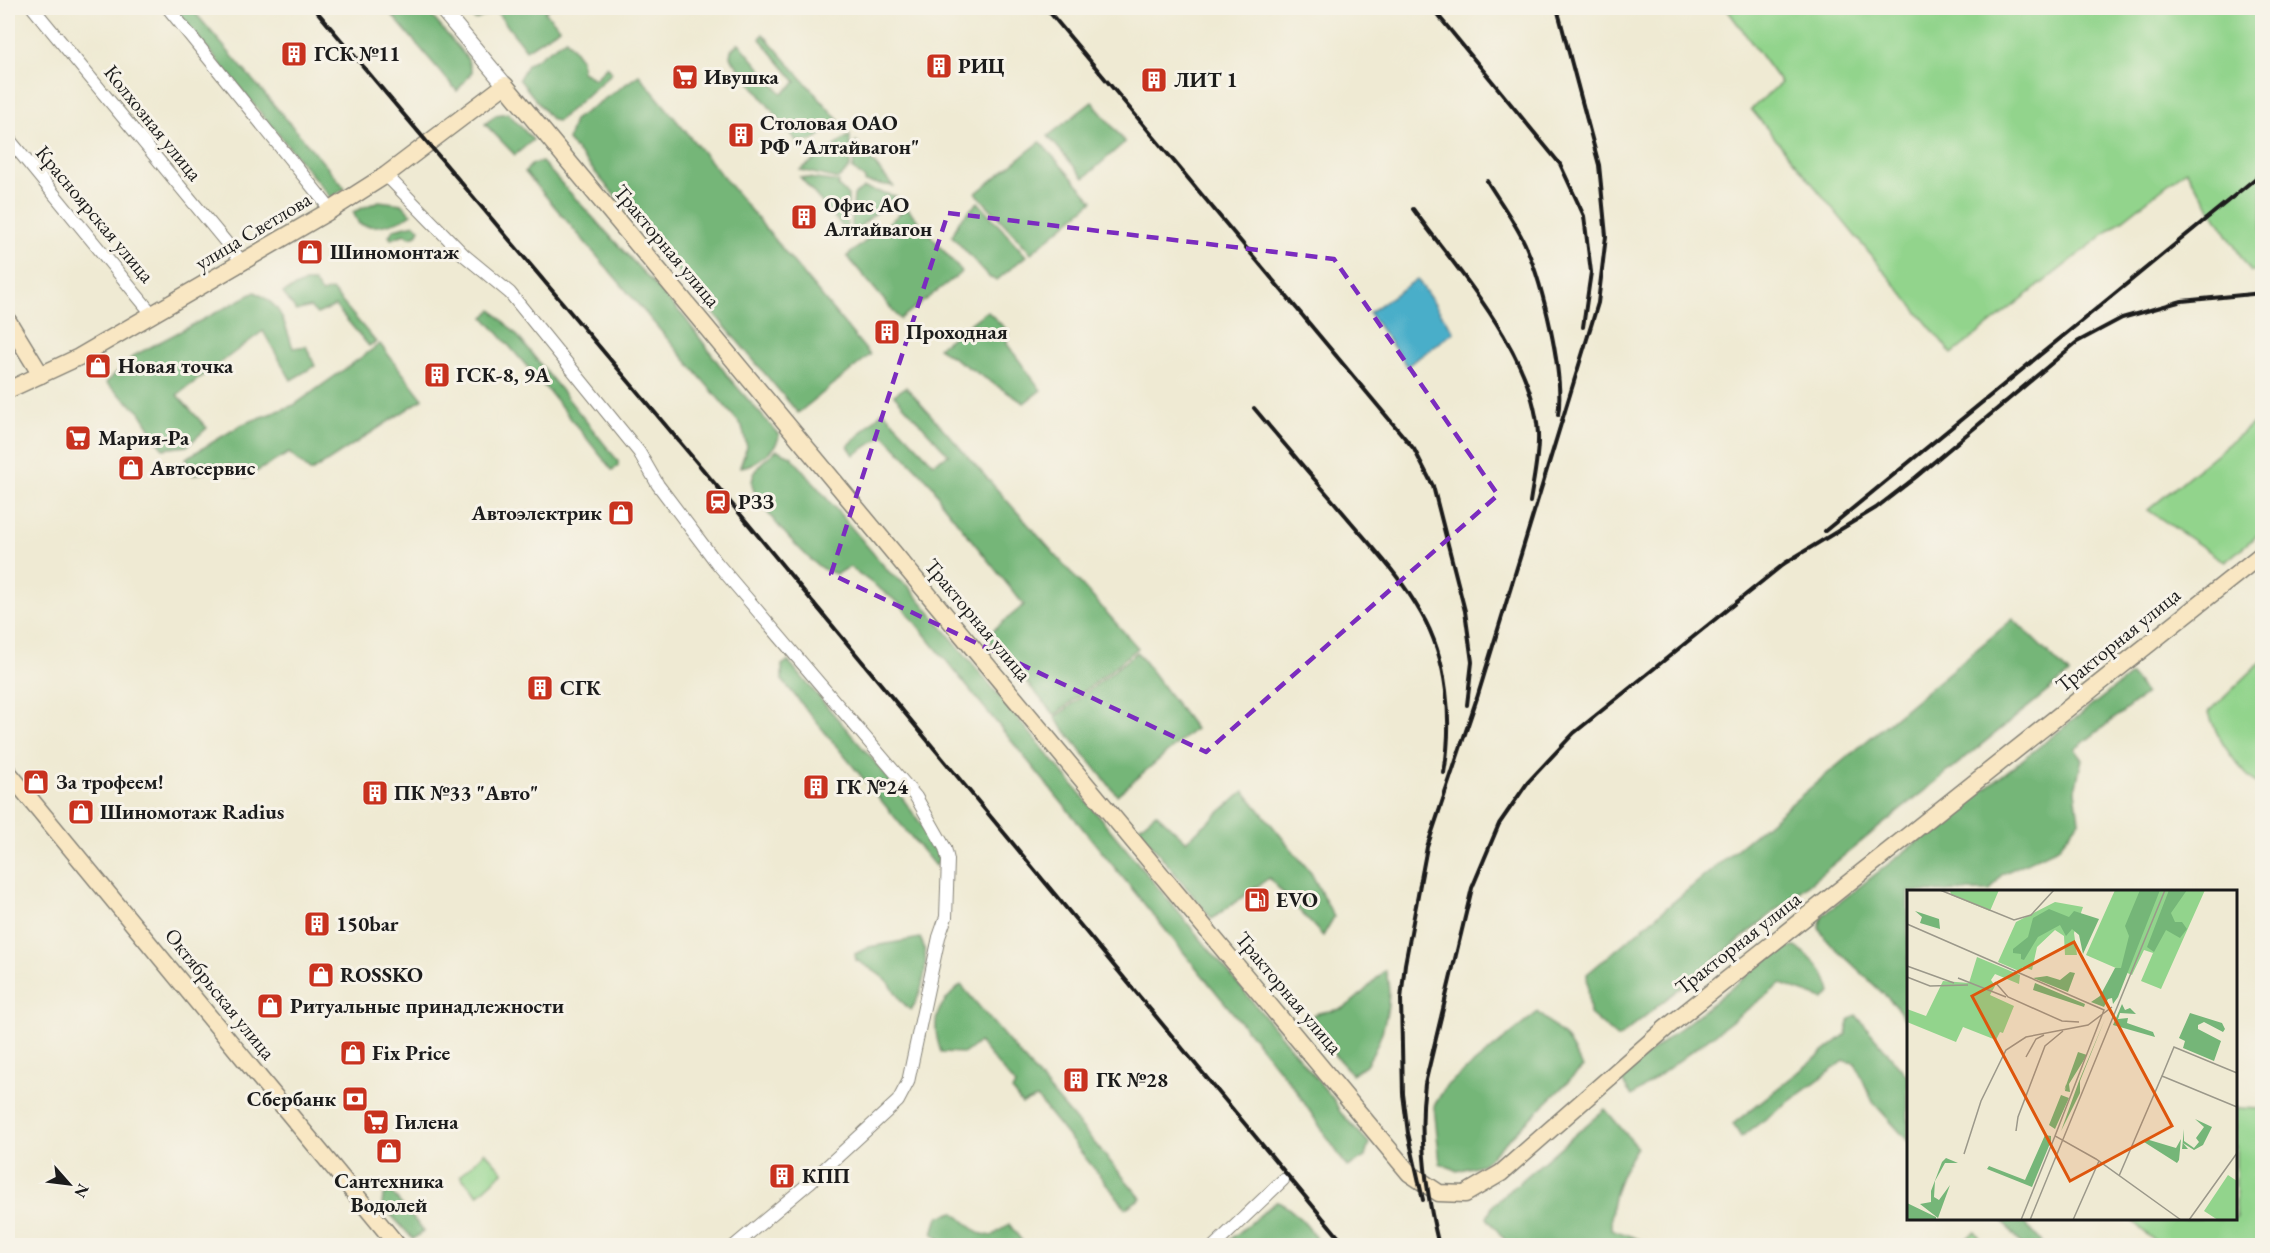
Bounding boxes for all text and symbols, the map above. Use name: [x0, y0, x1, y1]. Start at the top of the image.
building icon: ГСК №11: [279, 39, 309, 69]
place label: ГСК №11: [314, 40, 400, 67]
building icon: РИЦ: [924, 51, 954, 81]
place label: РИЦ: [958, 52, 1005, 79]
street label: Колхозная улица: [98, 59, 209, 187]
supermarket icon: Ивушка: [670, 62, 700, 92]
place label: Ивушка: [704, 63, 780, 90]
building icon: ЛИТ 1: [1139, 65, 1169, 95]
place label: ЛИТ 1: [1174, 66, 1238, 93]
place label: Столовая ОАО РФ "Алтайвагон": [760, 109, 919, 160]
building icon: Столовая ОАО РФ "Алтайвагон": [726, 120, 756, 150]
street label: Красноярская улица: [30, 139, 161, 288]
street label: Тракторная улица: [608, 179, 727, 313]
street label: улица Светлова: [190, 185, 316, 276]
place label: Офис АО Алтайвагон: [823, 191, 932, 242]
building icon: Офис АО Алтайвагон: [789, 202, 819, 232]
shop icon: Шиномонтаж: [295, 237, 325, 267]
place label: Шиномонтаж: [330, 238, 459, 265]
building icon: Проходная: [872, 317, 902, 347]
place label: Проходная: [906, 318, 1008, 345]
shop icon: Новая точка: [83, 351, 113, 381]
place label: Новая точка: [118, 352, 234, 379]
building icon: ГСК-8, 9А: [422, 360, 452, 390]
place label: ГСК-8, 9А: [456, 361, 551, 388]
supermarket icon: Мария-Ра: [63, 423, 93, 453]
place label: Мария-Ра: [98, 424, 190, 451]
shop icon: Автосервис: [116, 453, 146, 483]
place label: Автосервис: [149, 454, 256, 481]
station icon: РЗЗ: [703, 487, 733, 517]
place label: РЗЗ: [738, 488, 774, 515]
shop icon: Автоэлектрик: [606, 498, 636, 528]
place label: Автоэлектрик: [471, 499, 602, 526]
street label: Тракторная улица: [919, 553, 1038, 687]
street label: Тракторная улица: [2050, 581, 2186, 698]
building icon: СГК: [525, 673, 555, 703]
place label: СГК: [560, 674, 602, 701]
shop icon: За трофеем!: [21, 767, 51, 797]
place label: За трофеем!: [56, 768, 164, 795]
building icon: ГК №24: [801, 772, 831, 802]
place label: ГК №24: [836, 773, 909, 800]
building icon: ПК №33 "Авто": [360, 778, 390, 808]
place label: ПК №33 "Авто": [394, 779, 538, 806]
shop icon: Шиномотаж Radius: [66, 797, 96, 827]
place label: Шиномотаж Radius: [100, 798, 284, 825]
fuel station icon: EVO: [1242, 885, 1272, 915]
street label: Тракторная улица: [1669, 885, 1807, 1000]
place label: EVO: [1276, 886, 1318, 913]
inset map: [1907, 890, 2237, 1220]
building icon: 150bar: [302, 909, 332, 939]
place label: 150bar: [336, 910, 399, 937]
street label: Октябрьская улица: [159, 922, 282, 1066]
street label: Тракторная улица: [1230, 926, 1349, 1060]
shop icon: ROSSKO: [306, 960, 336, 990]
place label: ROSSKO: [340, 961, 423, 988]
shop icon: Ритуальные принадлежности: [255, 991, 285, 1021]
place label: Ритуальные принадлежности: [290, 992, 564, 1019]
shop icon: Fix Price: [338, 1038, 368, 1068]
place label: Fix Price: [372, 1039, 450, 1066]
building icon: ГК №28: [1061, 1065, 1091, 1095]
place label: ГК №28: [1096, 1066, 1168, 1093]
bank icon: Сбербанк: [340, 1084, 370, 1114]
place label: Сбербанк: [247, 1085, 336, 1112]
supermarket icon: Гилена: [361, 1107, 391, 1137]
place label: Гилена: [395, 1108, 459, 1135]
shop icon: Сантехника Водолей: [374, 1136, 404, 1166]
north arrow: [39, 1154, 99, 1214]
building icon: КПП: [767, 1161, 797, 1191]
place label: КПП: [802, 1162, 850, 1189]
place label: Сантехника Водолей: [334, 1167, 445, 1218]
text: N: [69, 1180, 94, 1201]

